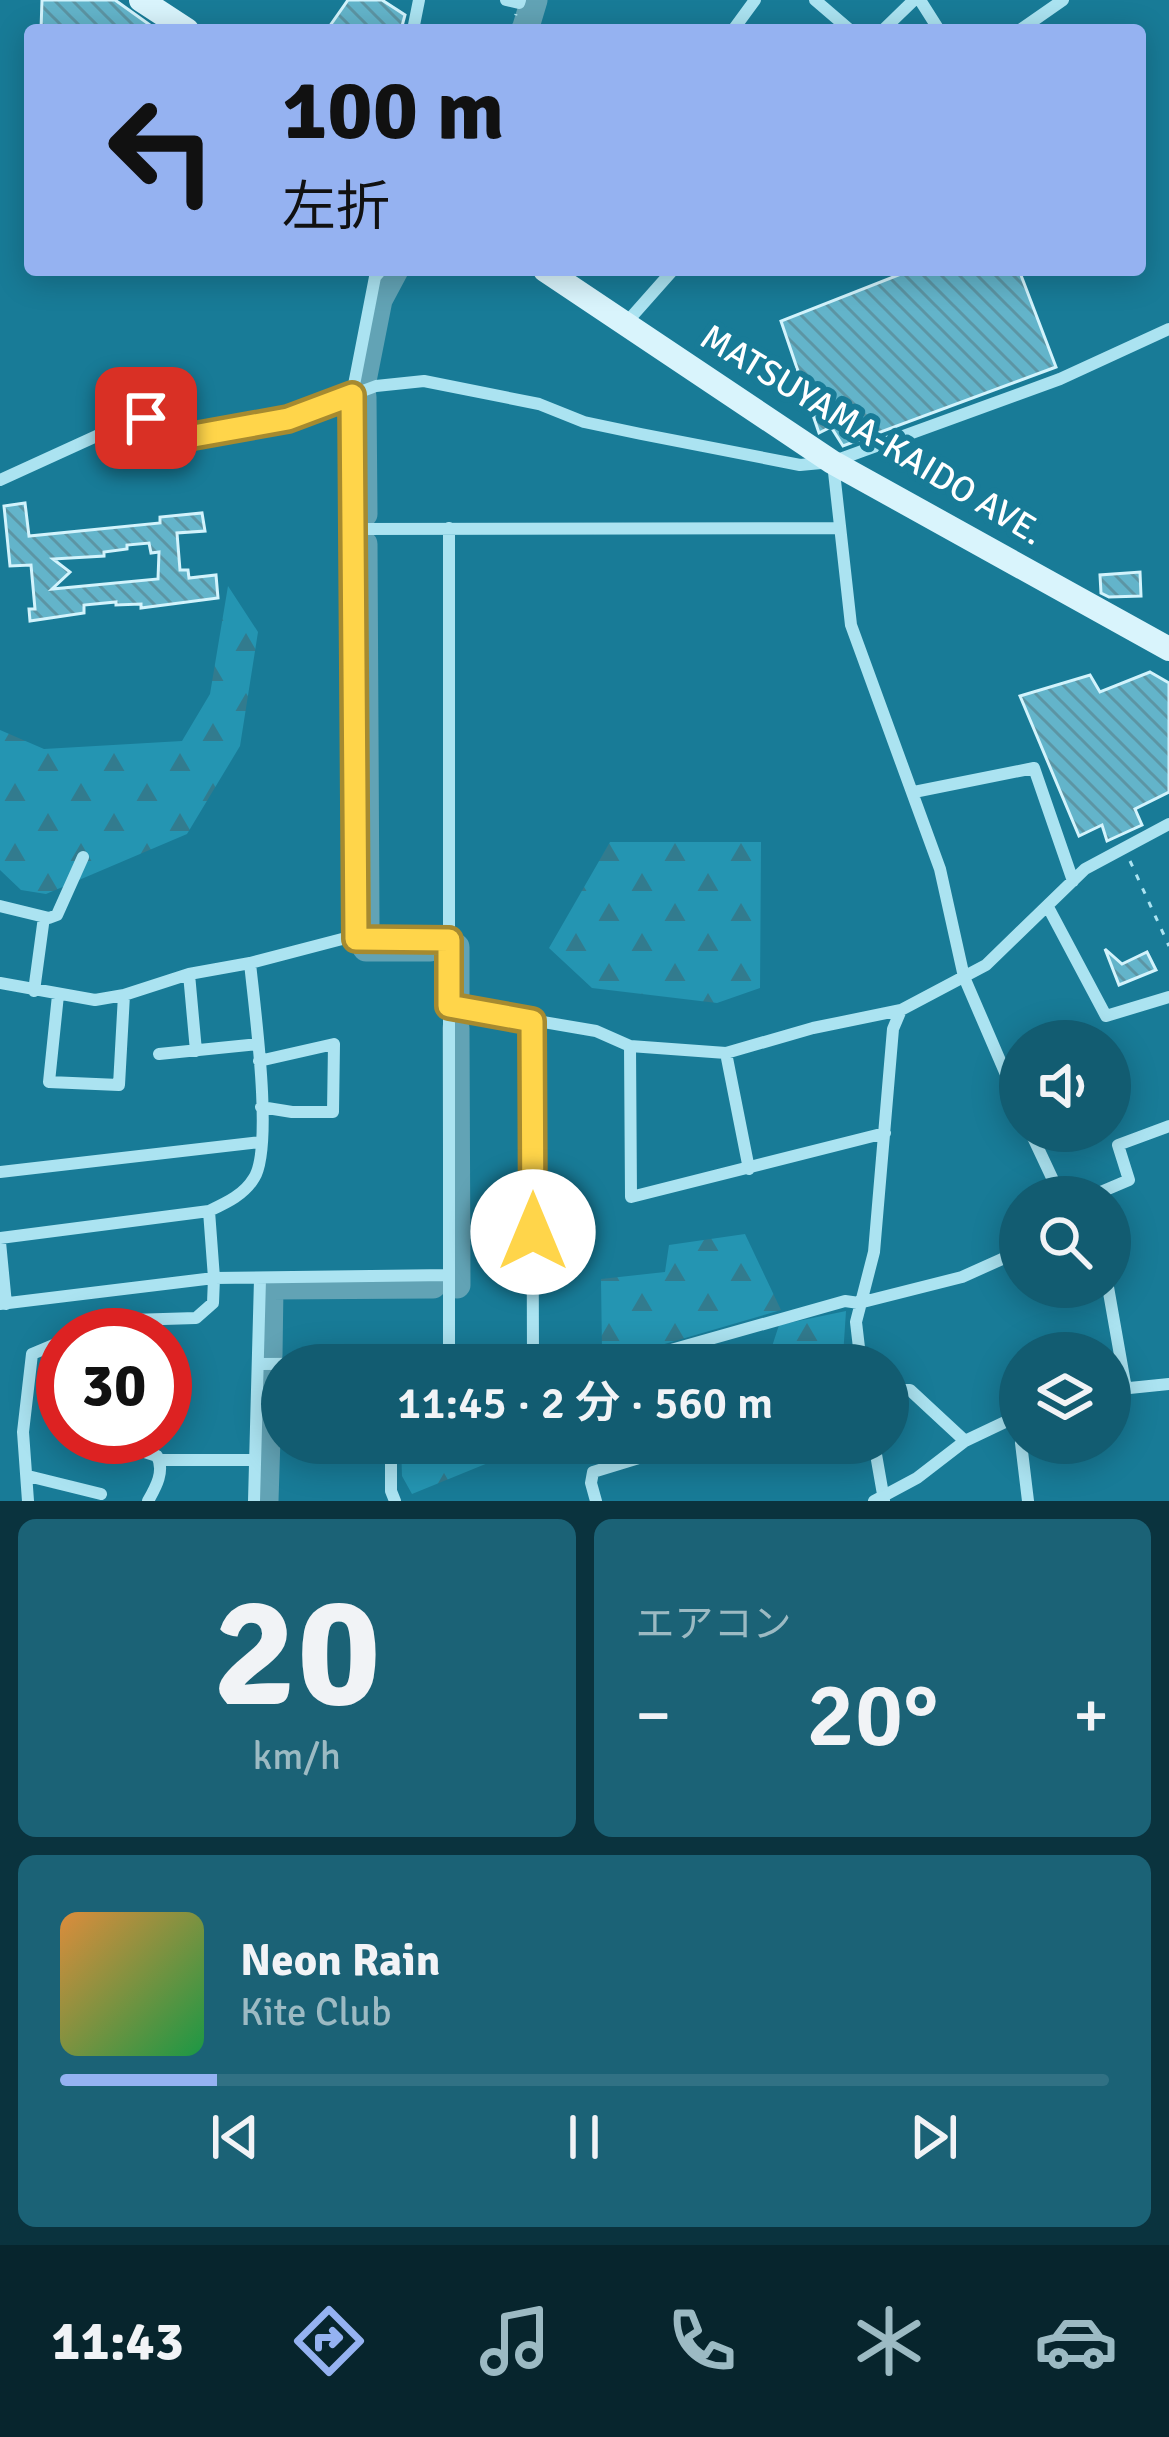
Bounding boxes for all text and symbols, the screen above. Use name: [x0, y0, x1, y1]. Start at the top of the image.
text: 100 m: [282, 59, 504, 163]
icon: left: [84, 72, 240, 228]
text: 左折: [282, 174, 390, 241]
street label: MATSUYAMA-KAIDO AVE.: [692, 315, 1052, 555]
pin: [95, 367, 197, 469]
icon: arrive: [113, 385, 179, 451]
map controls: [999, 1020, 1131, 1464]
button: sound: [999, 1020, 1131, 1152]
position arrow: [470, 1169, 596, 1295]
button: search: [999, 1176, 1131, 1308]
speed limit sign: 30: [36, 1308, 192, 1464]
button: layers: [999, 1332, 1131, 1464]
text: 11:45 · 2 分 · 560 m: [397, 1376, 773, 1431]
text: 20: [213, 1557, 381, 1750]
text: エアコン: [636, 1600, 792, 1648]
text: 20°: [806, 1660, 938, 1771]
text: −: [636, 1675, 671, 1756]
text: +: [1073, 1675, 1109, 1756]
text: km/h: [253, 1732, 341, 1780]
text: Neon Rain: [240, 1933, 440, 1988]
text: Kite Club: [240, 1988, 391, 2036]
icon: previous: [202, 2104, 268, 2170]
icon: pause: [551, 2104, 617, 2170]
icon: next: [901, 2104, 967, 2170]
icon: directions: [287, 2299, 371, 2383]
icon: music: [473, 2299, 557, 2383]
icon: phone: [660, 2299, 744, 2383]
icon: climate: [847, 2299, 931, 2383]
icon: car: [1034, 2299, 1118, 2383]
text: 11:43: [51, 2308, 184, 2375]

